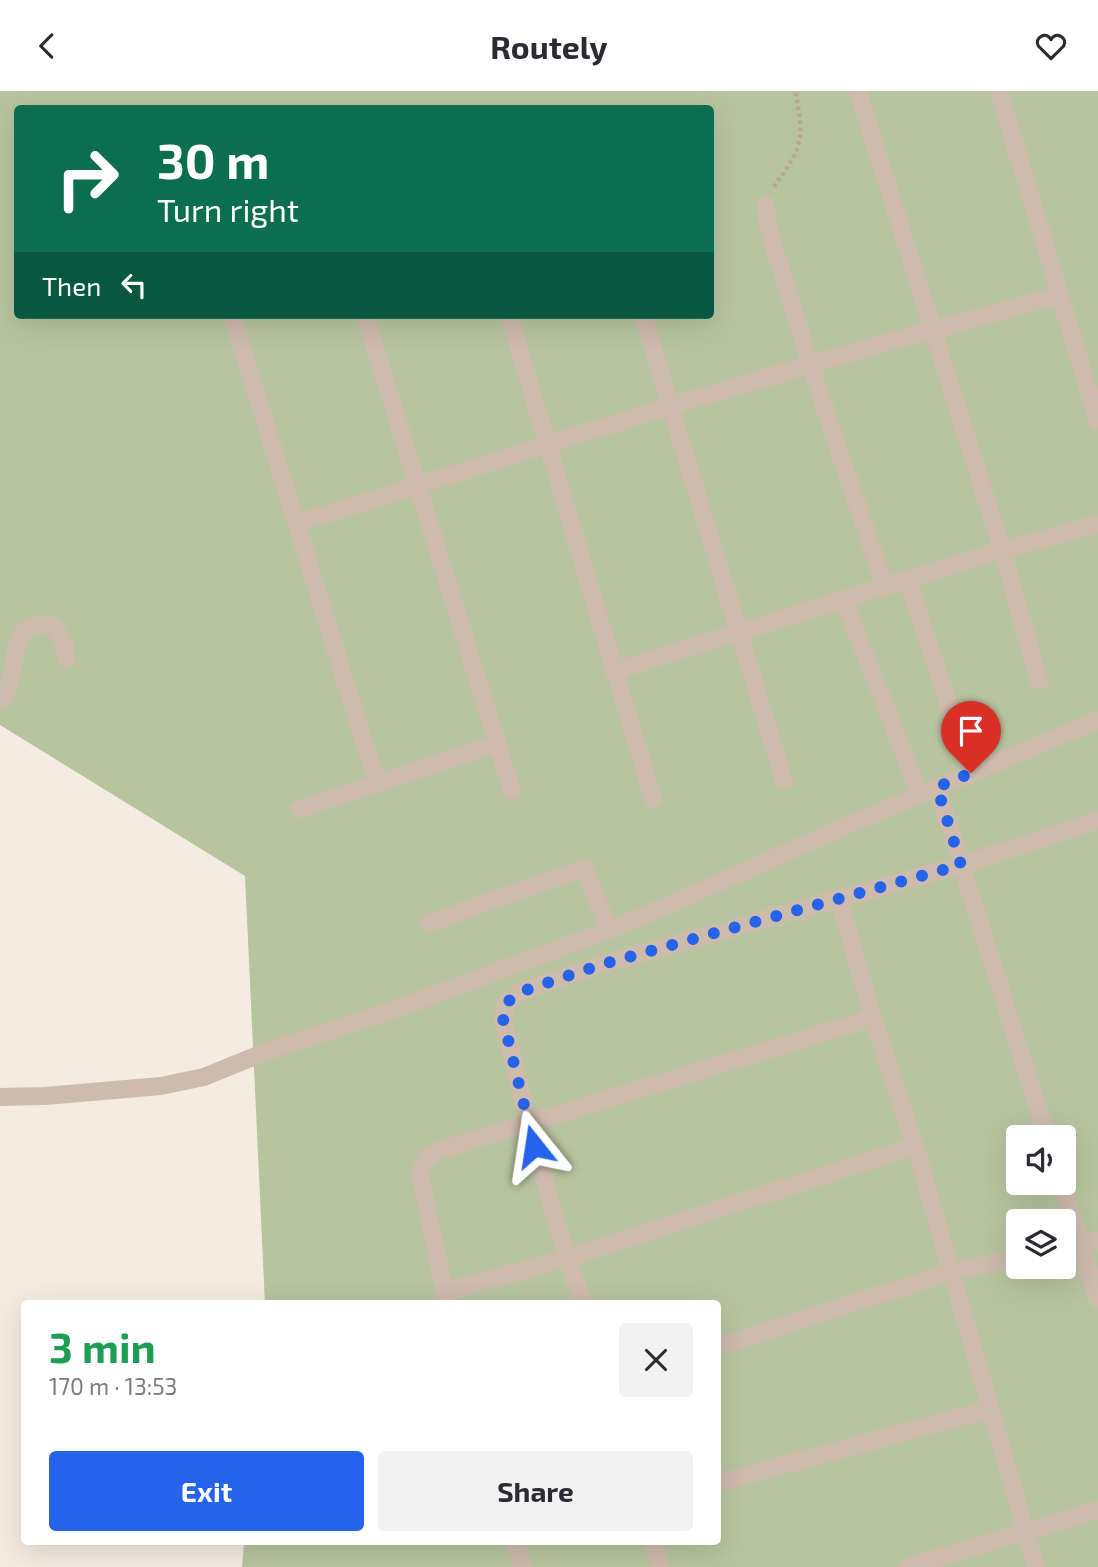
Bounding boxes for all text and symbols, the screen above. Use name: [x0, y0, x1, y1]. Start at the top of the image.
icon: back: [28, 27, 66, 65]
text: Routely: [490, 27, 608, 65]
icon: heart: [1032, 27, 1070, 65]
text: 30 m: [157, 130, 269, 189]
icon: right: [42, 133, 133, 224]
text: Turn right: [157, 190, 299, 228]
icon: left: [115, 266, 153, 304]
text: Then: [42, 270, 101, 301]
pin: [941, 701, 1001, 773]
icon: arrive: [952, 712, 990, 750]
position arrow: [497, 1109, 571, 1183]
map controls: [1006, 1125, 1076, 1279]
button: sound: [1006, 1125, 1076, 1195]
button: layers: [1006, 1209, 1076, 1279]
text: 3 min: [49, 1321, 156, 1371]
button: close: [619, 1323, 693, 1397]
text: 170 m · 13:53: [49, 1372, 177, 1400]
button: Exit: [49, 1451, 364, 1531]
button: Share: [378, 1451, 693, 1531]

